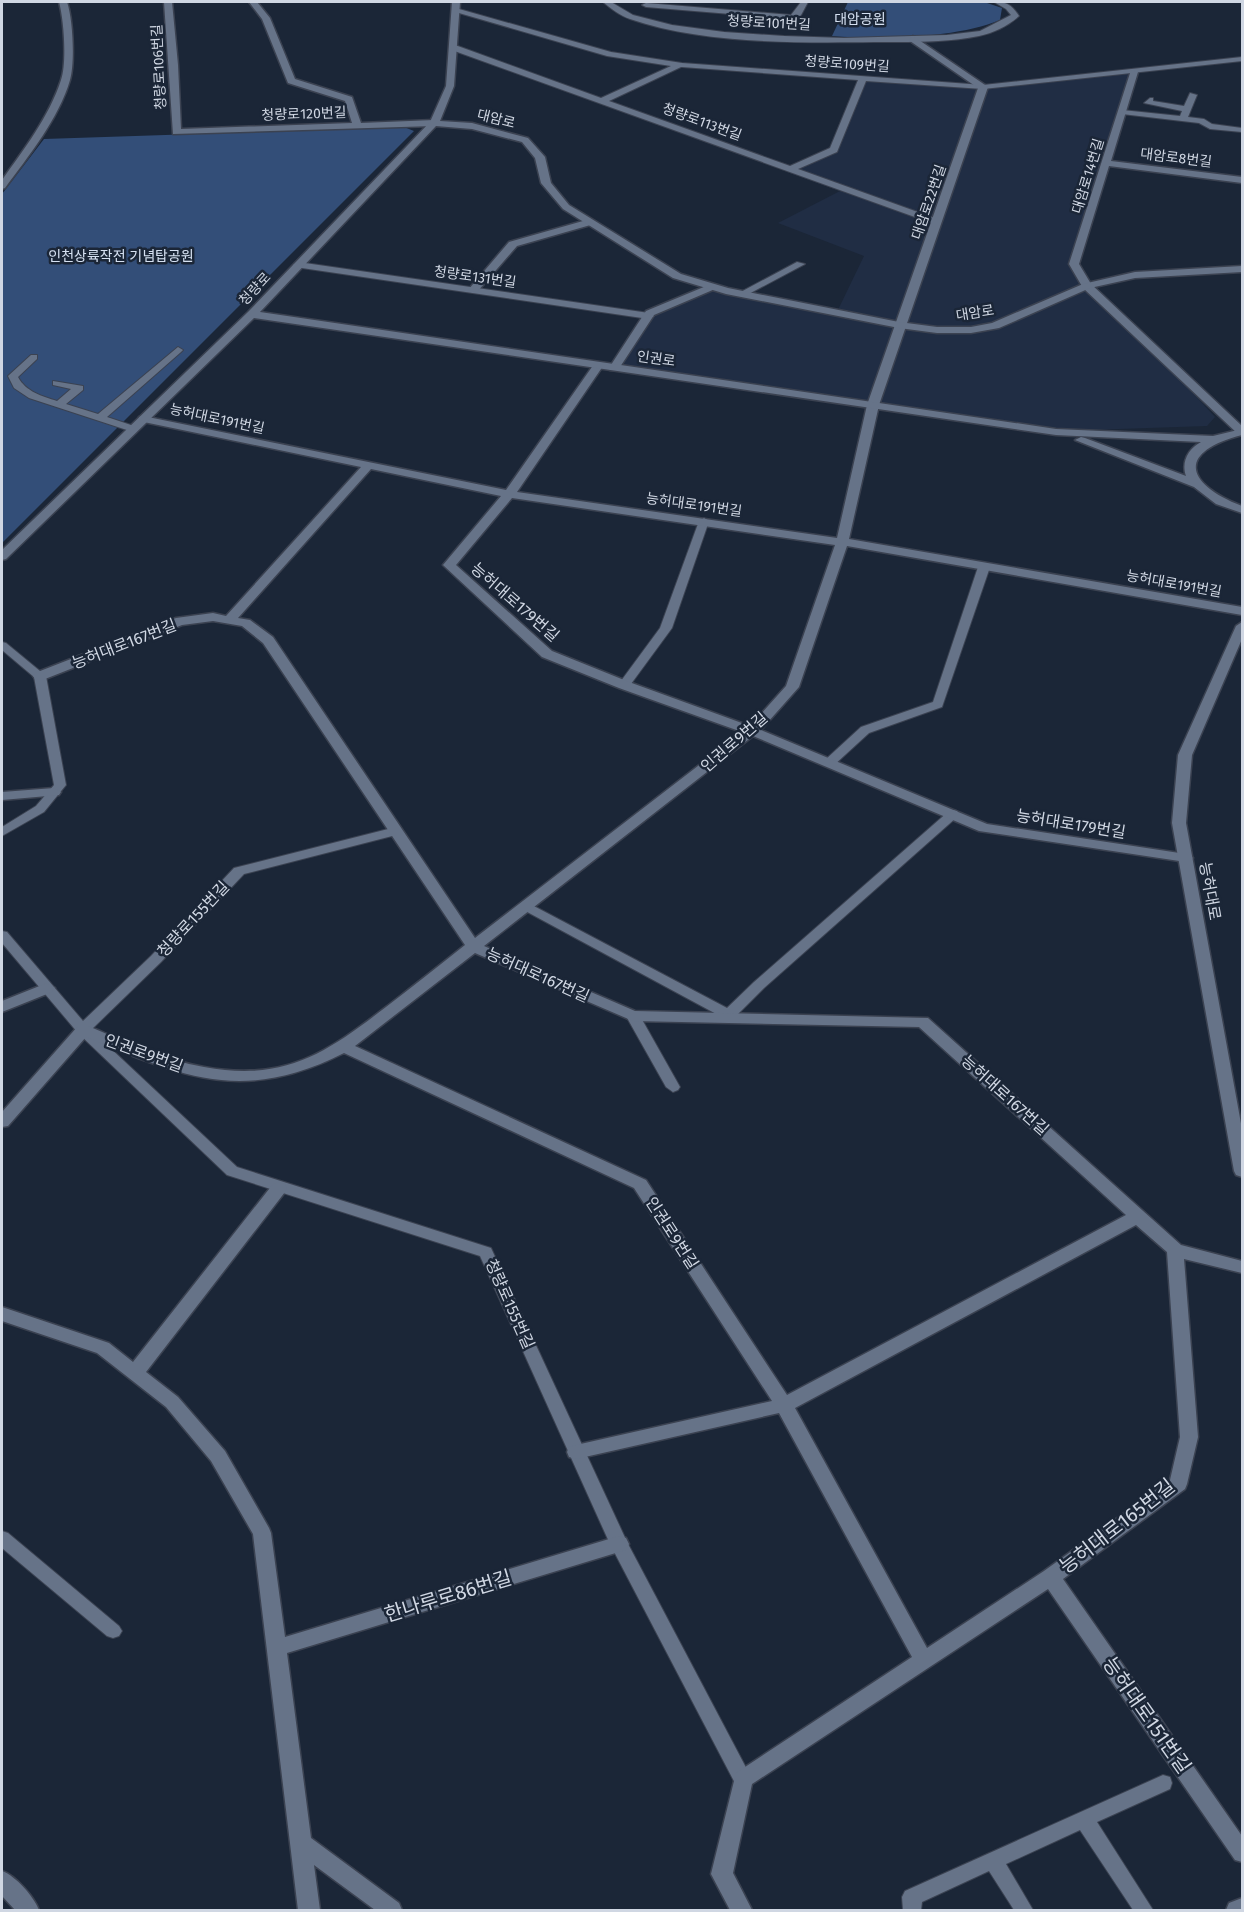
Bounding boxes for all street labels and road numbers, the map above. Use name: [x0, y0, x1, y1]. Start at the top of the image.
street label: 청량로101번길: [727, 12, 811, 34]
street label: 청량로106번길: [148, 24, 170, 110]
street label: 청량로109번길: [804, 53, 890, 75]
street label: 청량로113번길: [660, 100, 744, 144]
street label: 청량로120번길: [261, 104, 347, 124]
street label: 대암로: [475, 106, 517, 132]
street label: 대암로14번길: [1068, 136, 1108, 216]
street label: 대암로8번길: [1139, 145, 1213, 171]
street label: 대암로22번길: [908, 162, 950, 242]
street label: 청량로131번길: [433, 263, 517, 291]
street label: 청량로: [236, 269, 274, 309]
street label: 대암로: [955, 302, 996, 324]
street label: 인권로: [636, 348, 676, 370]
street label: 능허대로191번길: [168, 401, 266, 437]
street label: 능허대로191번길: [645, 490, 743, 520]
street label: 능허대로179번길: [467, 559, 563, 645]
street label: 능허대로191번길: [1125, 567, 1223, 601]
street label: 능허대로167번길: [69, 615, 179, 673]
street label: 인권로9번길: [697, 708, 771, 776]
street label: 능허대로179번길: [1015, 806, 1127, 842]
street label: 능허대로: [1196, 860, 1225, 922]
street label: 청량로155번길: [153, 877, 233, 961]
street label: 능허대로167번길: [484, 944, 592, 1006]
street label: 인권로9번길: [102, 1030, 186, 1076]
street label: 능허대로167번길: [958, 1051, 1052, 1139]
street label: 인권로9번길: [642, 1193, 702, 1273]
street label: 청량로155번길: [482, 1256, 538, 1352]
street label: 능허대로165번길: [1055, 1474, 1179, 1578]
street label: 한나루로86번길: [381, 1565, 515, 1627]
street label: 능허대로151번길: [1098, 1652, 1196, 1778]

